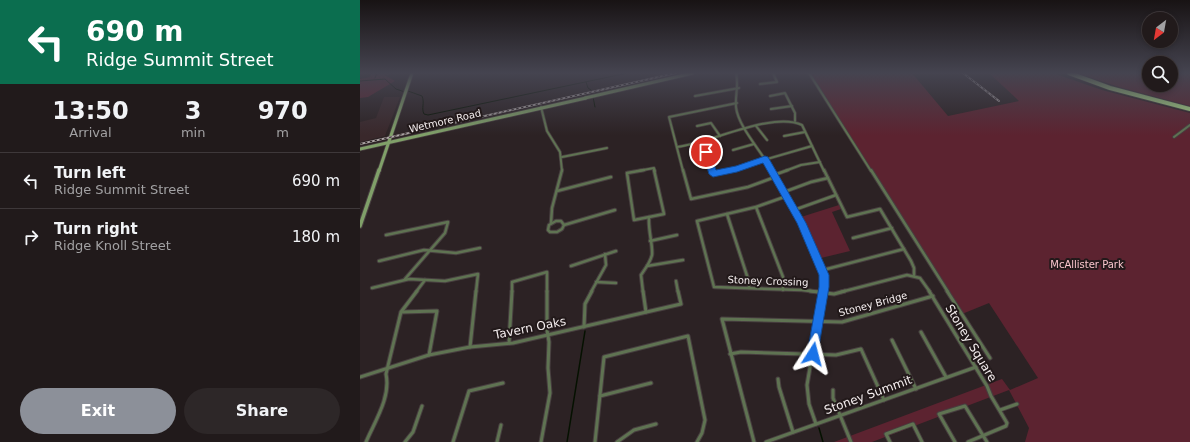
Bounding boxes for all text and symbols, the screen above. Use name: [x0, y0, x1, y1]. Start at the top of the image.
north arrow: [1142, 12, 1178, 48]
map controls: [1142, 12, 1178, 92]
text: 690 m: [86, 15, 183, 48]
icon: left: [20, 16, 72, 68]
text: Ridge Summit Street: [86, 49, 274, 70]
button: search: [1142, 56, 1178, 92]
text: 13:50: [52, 97, 129, 125]
text: 3: [185, 97, 201, 125]
text: 970: [258, 97, 308, 125]
street label: Wetmore Road: [408, 107, 482, 135]
text: Arrival: [69, 125, 112, 140]
text: min: [181, 125, 205, 140]
text: m: [276, 125, 289, 140]
pin: [689, 135, 723, 169]
icon: arrive: [695, 141, 717, 163]
text: Turn left: [54, 164, 126, 182]
icon: left: [20, 170, 42, 192]
text: 690 m: [292, 172, 340, 190]
text: Ridge Summit Street: [54, 182, 189, 197]
text: Turn right: [54, 220, 138, 238]
icon: right: [20, 226, 42, 248]
text: 180 m: [292, 228, 340, 246]
text: Ridge Knoll Street: [54, 238, 171, 253]
park label: McAllister Park: [1050, 259, 1124, 270]
street label: Stoney Crossing: [727, 274, 809, 288]
street label: Stoney Bridge: [837, 290, 909, 318]
street label: Stoney Square: [942, 302, 1000, 384]
street label: Tavern Oaks: [492, 314, 567, 342]
position arrow: [792, 333, 834, 375]
street label: Stoney Summit: [822, 373, 914, 417]
button: Exit: [20, 388, 176, 434]
button: Share: [184, 388, 340, 434]

